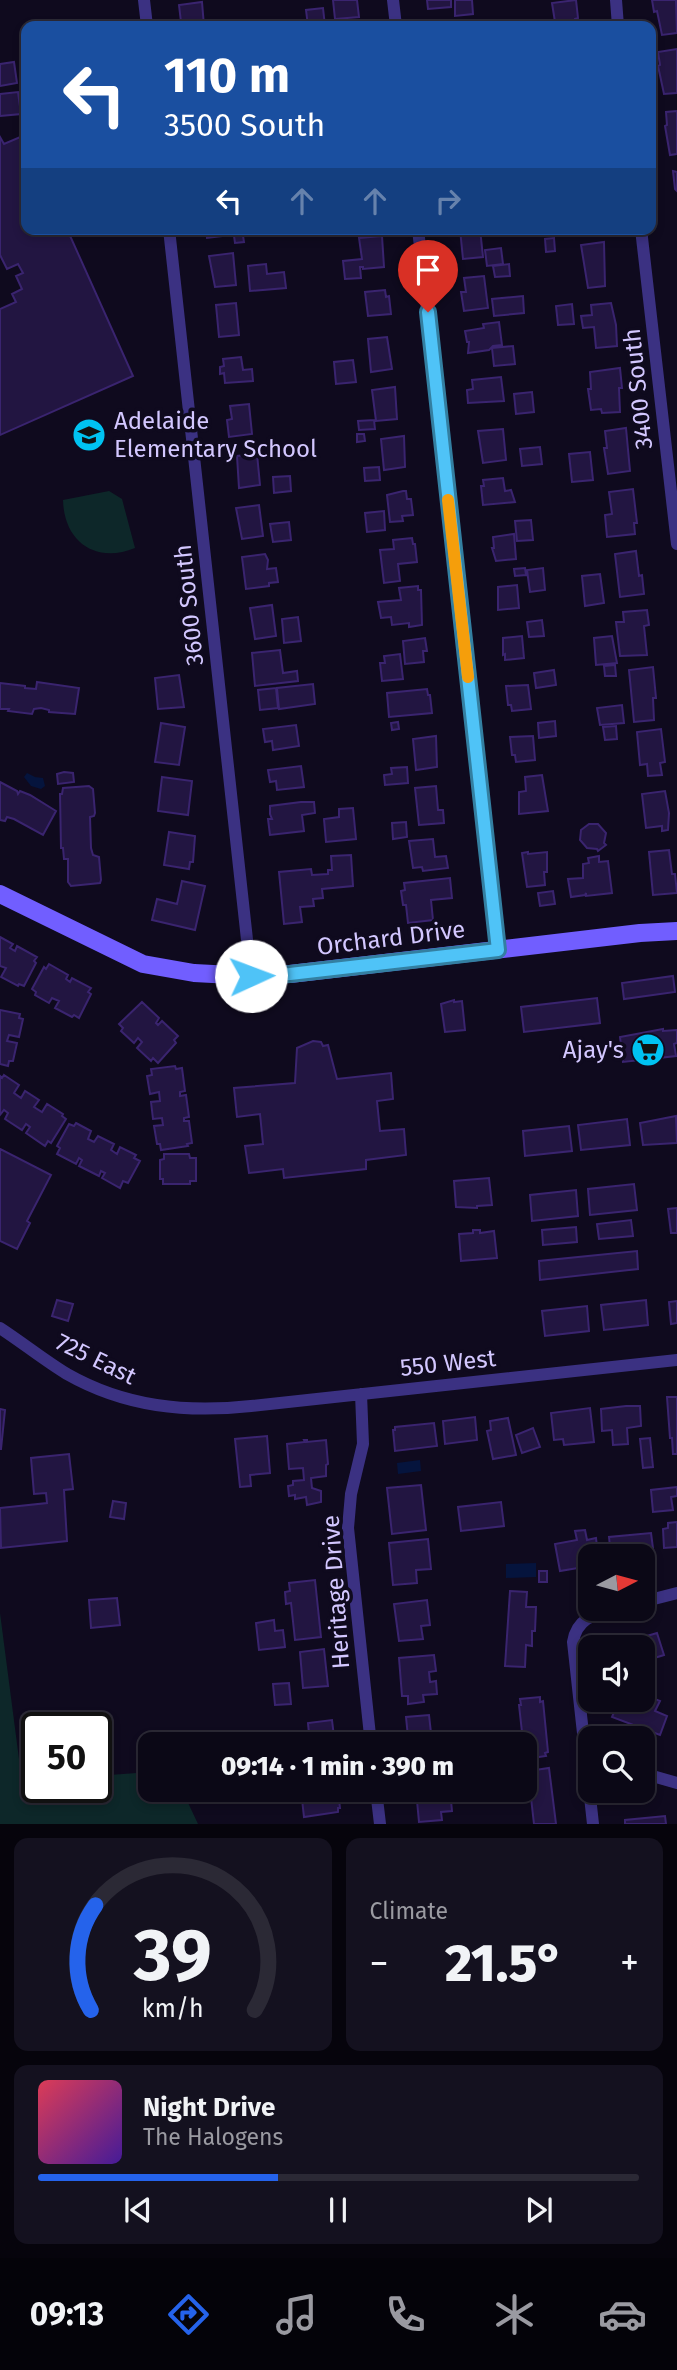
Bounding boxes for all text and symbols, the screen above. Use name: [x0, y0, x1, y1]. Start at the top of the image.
text: 110 m: [164, 46, 290, 105]
icon: left: [49, 49, 140, 140]
text: 3500 South: [164, 106, 325, 144]
icon: left: [210, 182, 248, 220]
icon: ahead: [283, 182, 321, 220]
icon: ahead: [356, 182, 394, 220]
icon: right: [429, 182, 467, 220]
pin: [398, 240, 458, 312]
icon: arrive: [409, 251, 447, 289]
street label: 3400 South: [618, 327, 658, 451]
place label: Adelaide Elementary School: [114, 407, 317, 463]
school or university icon: Adelaide Elementary School: [70, 416, 108, 454]
street label: 3600 South: [169, 543, 209, 667]
street label: Orchard Drive: [315, 915, 467, 961]
position arrow: [214, 939, 288, 1013]
supermarket icon: Ajay's: [629, 1031, 667, 1069]
place label: Ajay's: [563, 1036, 624, 1064]
street label: 725 East: [51, 1328, 141, 1391]
street label: 550 West: [399, 1344, 498, 1382]
street label: Heritage Drive: [317, 1514, 355, 1670]
north arrow: [578, 1544, 654, 1620]
map controls: [578, 1544, 655, 1803]
button: sound: [578, 1635, 655, 1712]
speed limit sign: 50: [21, 1712, 112, 1803]
button: search: [578, 1726, 655, 1803]
text: 09:14 · 1 min · 390 m: [221, 1751, 454, 1782]
text: Climate: [370, 1897, 448, 1925]
text: 39: [133, 1913, 212, 2000]
text: 21.5°: [445, 1932, 564, 1995]
text: −: [370, 1940, 389, 1986]
text: +: [620, 1940, 639, 1986]
text: km/h: [142, 1994, 204, 2024]
text: Night Drive: [143, 2092, 275, 2123]
text: The Halogens: [143, 2123, 283, 2151]
icon: previous: [119, 2191, 157, 2229]
icon: pause: [319, 2191, 357, 2229]
icon: next: [520, 2191, 558, 2229]
icon: directions: [164, 2290, 213, 2339]
icon: music: [272, 2290, 321, 2339]
icon: phone: [381, 2290, 430, 2339]
icon: climate: [490, 2290, 539, 2339]
icon: car: [598, 2290, 647, 2339]
text: 09:13: [30, 2295, 104, 2333]

